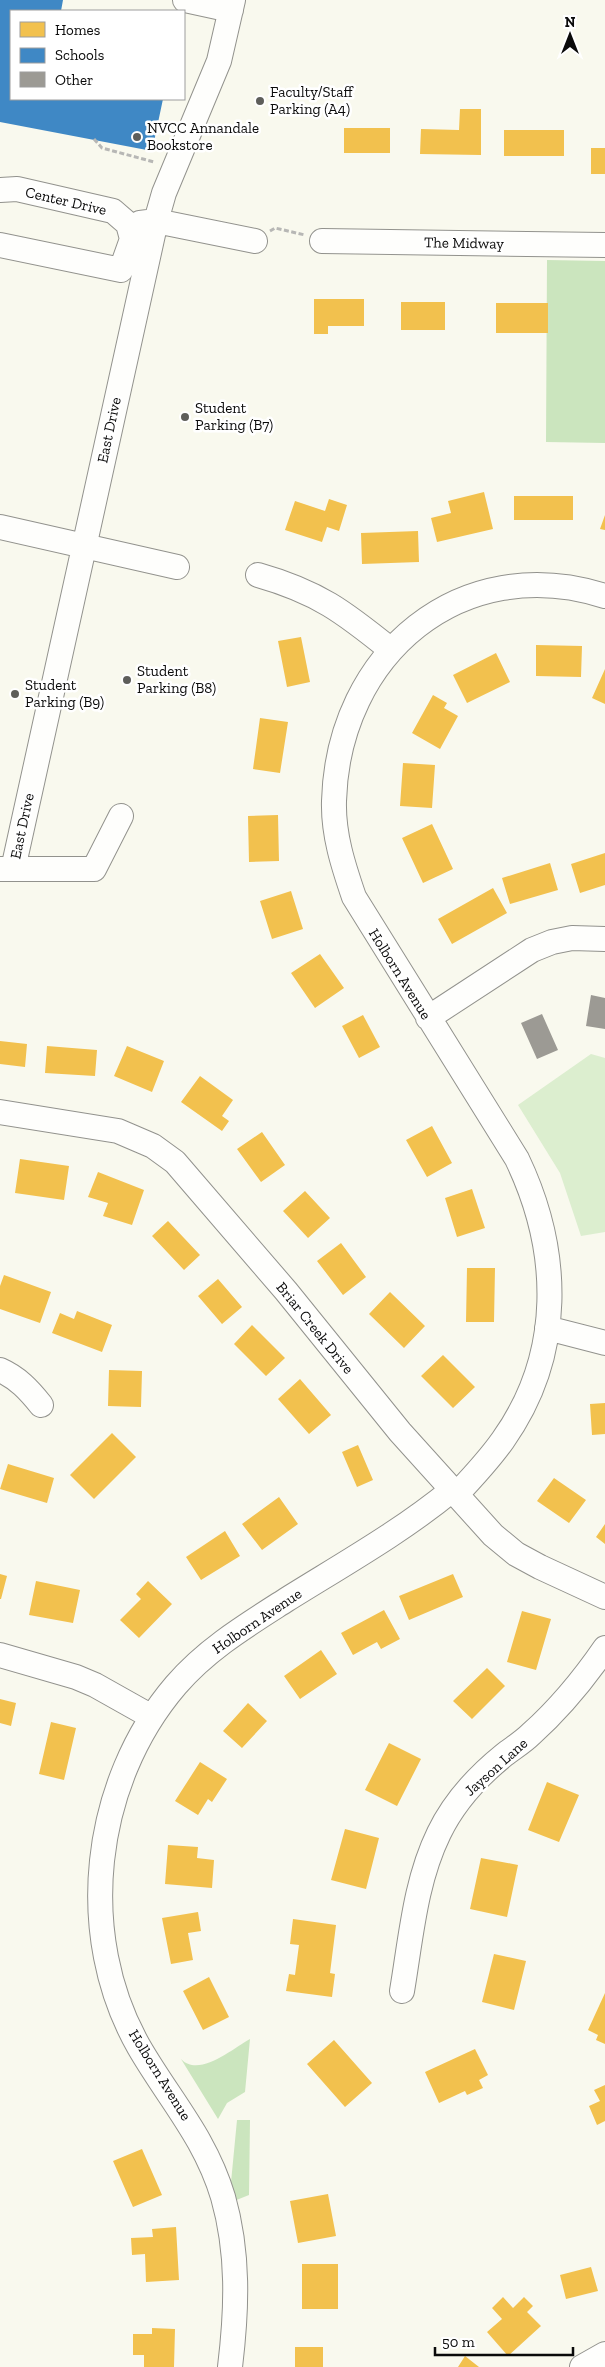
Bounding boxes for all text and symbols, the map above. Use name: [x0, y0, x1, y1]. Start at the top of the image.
legend: [10, 10, 185, 100]
north arrow: [545, 10, 595, 60]
text: N: [565, 14, 576, 31]
text: Homes: [55, 21, 100, 39]
text: Schools: [55, 46, 104, 64]
text: Other: [55, 71, 93, 89]
place label: Faculty/Staff Parking (A4): [270, 83, 354, 118]
marker: Faculty/Staff Parking (A4): [254, 95, 266, 107]
place label: NVCC Annandale Bookstore: [147, 119, 259, 154]
marker: NVCC Annandale Bookstore: [131, 131, 143, 143]
street label: Center Drive: [24, 183, 108, 219]
street label: The Midway: [424, 233, 504, 253]
street label: East Drive: [93, 395, 125, 465]
place label: Student Parking (B7): [195, 399, 273, 434]
marker: Student Parking (B7): [179, 411, 191, 423]
place label: Student Parking (B8): [137, 662, 216, 697]
marker: Student Parking (B8): [121, 674, 133, 686]
place label: Student Parking (B9): [25, 676, 104, 711]
marker: Student Parking (B9): [9, 688, 21, 700]
street label: East Drive: [6, 791, 38, 861]
street label: Holborn Avenue: [365, 925, 435, 1023]
street label: Briar Creek Drive: [272, 1278, 358, 1378]
street label: Holborn Avenue: [209, 1585, 305, 1657]
street label: Jayson Lane: [461, 1734, 531, 1800]
street label: Holborn Avenue: [125, 2026, 195, 2124]
scale bar: [435, 2324, 572, 2356]
text: 50 m: [442, 2333, 475, 2351]

